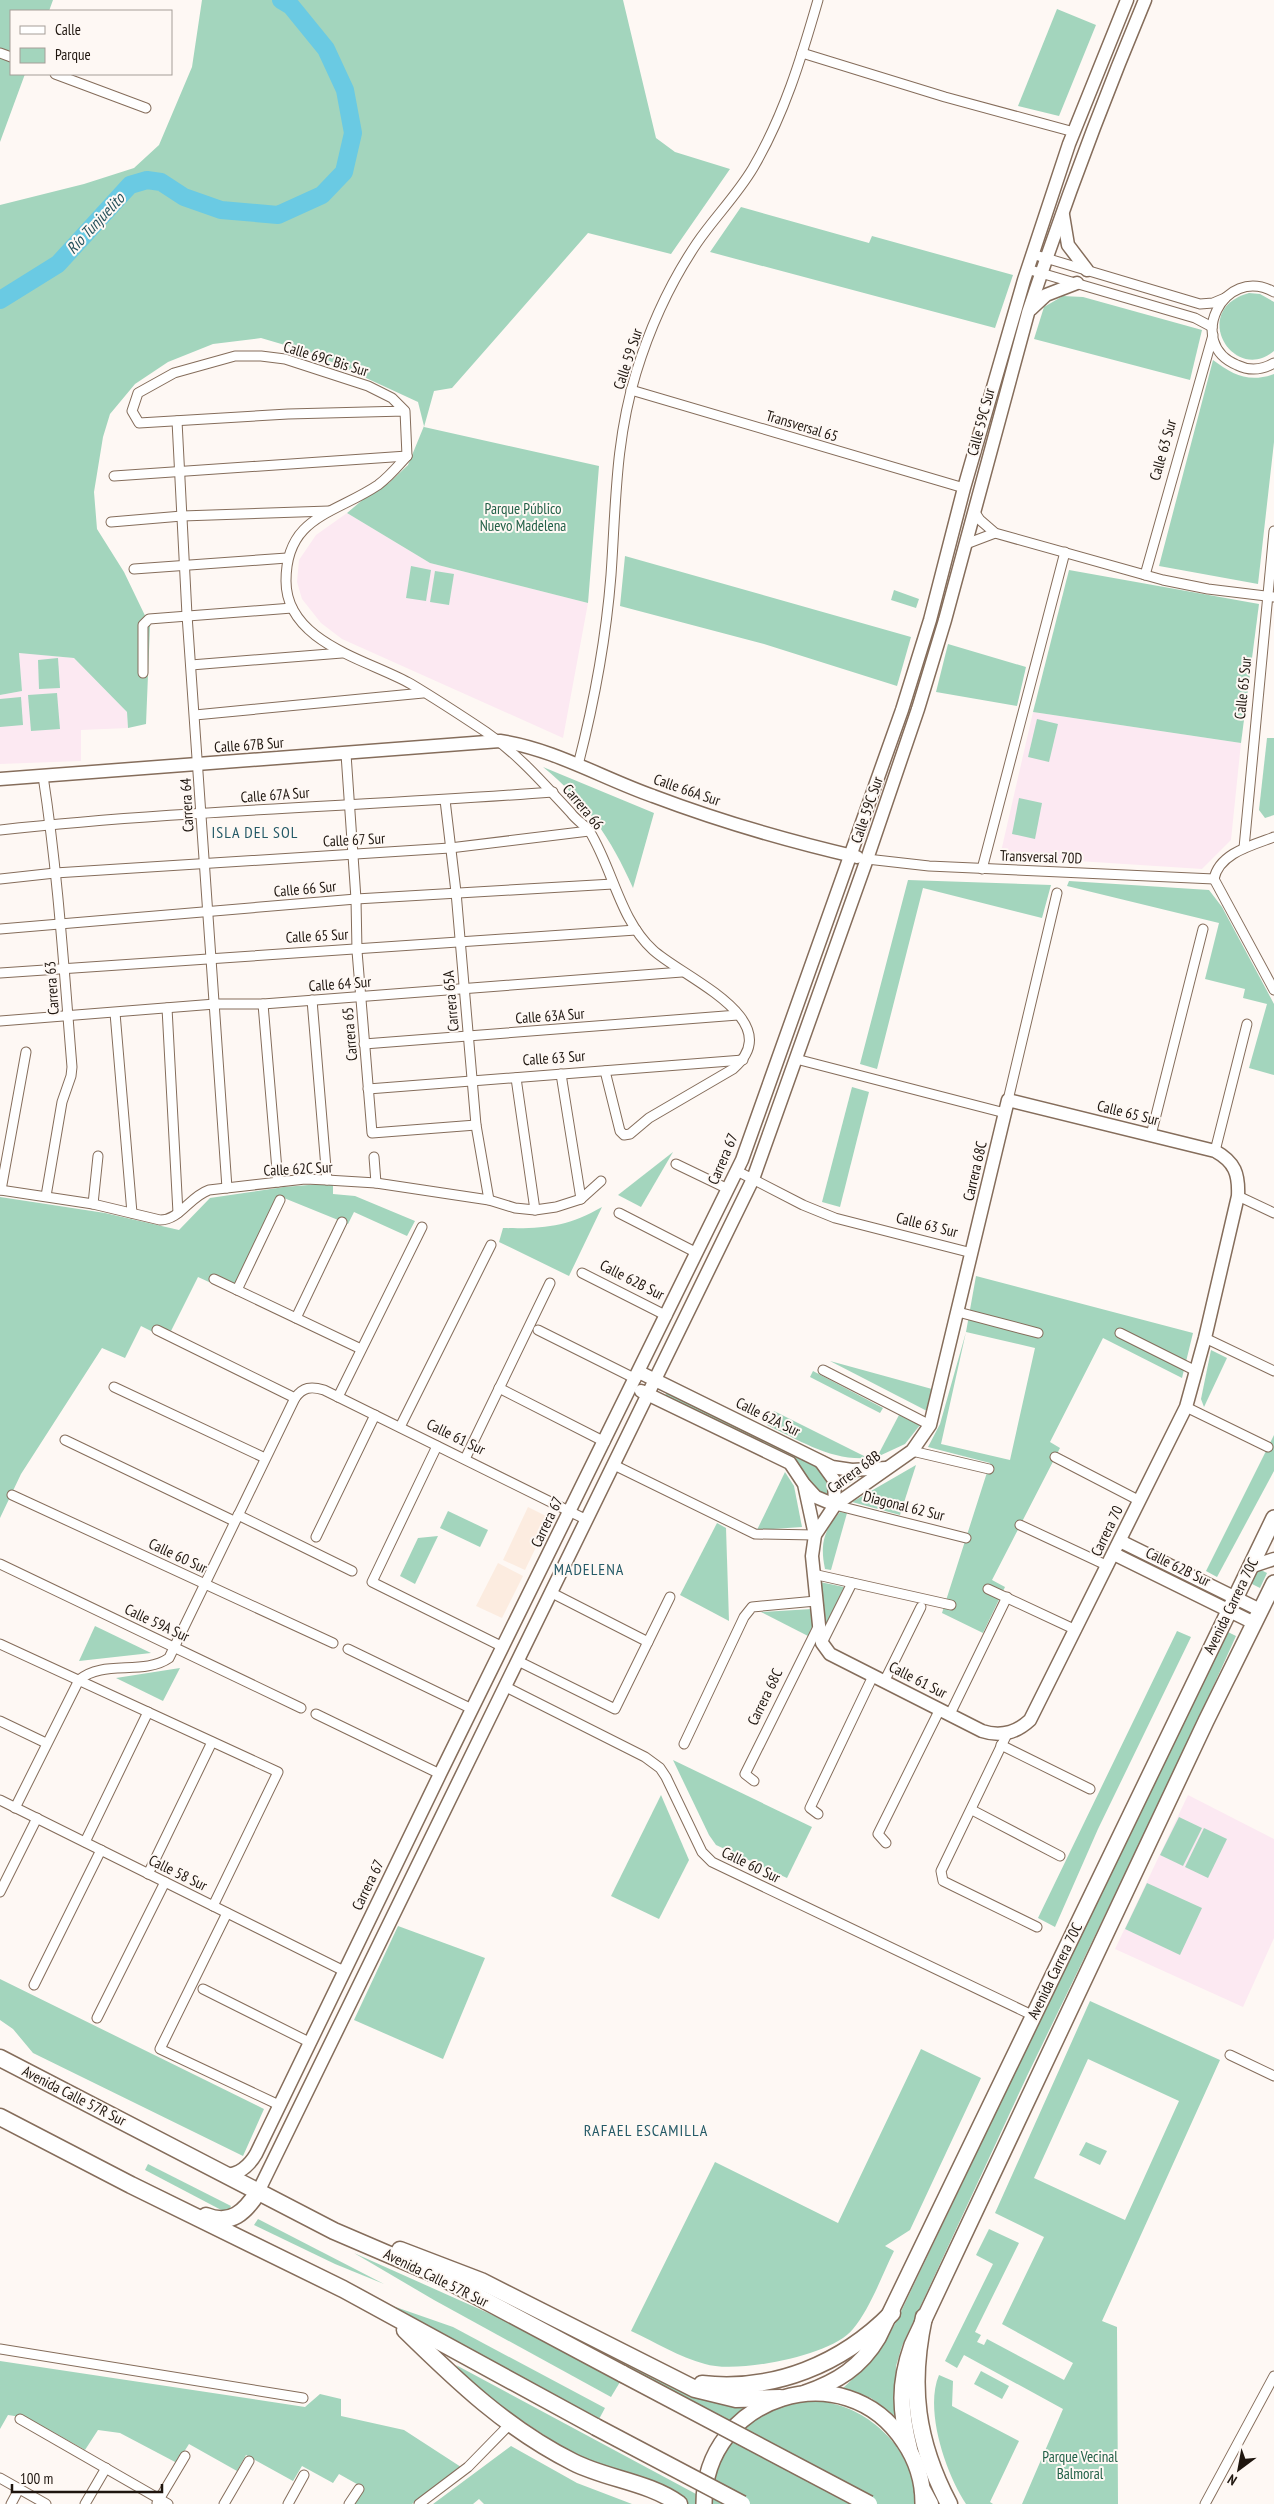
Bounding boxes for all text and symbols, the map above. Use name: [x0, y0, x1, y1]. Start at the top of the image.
legend: [10, 10, 172, 75]
text: Calle: [55, 20, 81, 39]
text: Parque: [55, 45, 91, 64]
water label: Río Tunjuelito: [62, 188, 129, 258]
street label: Calle 59 Sur: [609, 325, 647, 392]
street label: Calle 69C Bis Sur: [281, 337, 372, 381]
street label: Calle 59C Sur: [962, 385, 999, 458]
street label: Transversal 65: [764, 406, 841, 446]
street label: Calle 63 Sur: [1145, 416, 1181, 483]
park label: Parque Público Nuevo Madelena: [480, 499, 566, 535]
street label: Calle 65 Sur: [1230, 655, 1255, 720]
street label: Calle 67B Sur: [213, 733, 285, 756]
street label: Calle 66A Sur: [651, 769, 724, 810]
street label: Calle 59C Sur: [846, 773, 887, 846]
street label: Carrera 64: [176, 777, 197, 832]
street label: Carrera 66: [559, 780, 608, 834]
street label: Calle 67A Sur: [240, 783, 311, 806]
district label: ISLA DEL SOL: [212, 822, 298, 842]
street label: Calle 67 Sur: [322, 828, 386, 851]
street label: Transversal 70D: [999, 846, 1083, 867]
street label: Calle 66 Sur: [273, 876, 338, 901]
street label: Calle 65 Sur: [285, 924, 350, 947]
street label: Carrera 63: [40, 960, 63, 1016]
street label: Carrera 65A: [438, 969, 463, 1032]
street label: Calle 64 Sur: [308, 972, 373, 995]
street label: Calle 63A Sur: [515, 1004, 586, 1027]
street label: Carrera 65: [338, 1006, 361, 1062]
street label: Calle 63 Sur: [522, 1046, 587, 1069]
street label: Calle 65 Sur: [1095, 1096, 1162, 1130]
street label: Carrera 67: [703, 1130, 742, 1187]
street label: Carrera 68C: [958, 1139, 991, 1203]
street label: Calle 62C Sur: [263, 1157, 334, 1180]
street label: Calle 63 Sur: [894, 1208, 961, 1242]
street label: Calle 62B Sur: [597, 1255, 668, 1304]
street label: Calle 62A Sur: [733, 1393, 804, 1441]
street label: Calle 61 Sur: [424, 1414, 489, 1459]
street label: Carrera 68B: [823, 1446, 884, 1497]
street label: Diagonal 62 Sur: [862, 1486, 948, 1525]
street label: Carrera 67: [526, 1493, 567, 1550]
street label: Carrera 70: [1086, 1502, 1127, 1559]
street label: Calle 60 Sur: [146, 1534, 211, 1578]
street label: Calle 62B Sur: [1143, 1543, 1215, 1591]
street label: Avenida Carrera 70C: [1199, 1554, 1262, 1657]
district label: MADELENA: [554, 1559, 624, 1579]
street label: Calle 59A Sur: [122, 1599, 193, 1646]
street label: Calle 61 Sur: [886, 1657, 951, 1703]
street label: Carrera 68C: [743, 1665, 786, 1728]
street label: Calle 60 Sur: [719, 1842, 784, 1887]
street label: Calle 58 Sur: [146, 1850, 211, 1895]
street label: Carrera 67: [347, 1856, 388, 1913]
street label: Avenida Carrera 70C: [1023, 1919, 1086, 2022]
street label: Avenida Calle 57R Sur: [19, 2061, 130, 2130]
district label: RAFAEL ESCAMILLA: [584, 2120, 708, 2140]
street label: Avenida Calle 57R Sur: [381, 2244, 492, 2311]
north arrow: [1214, 2444, 1264, 2494]
park label: Parque Vecinal Balmoral: [1042, 2447, 1118, 2483]
scale bar: [12, 2462, 162, 2494]
text: 100 m: [20, 2469, 53, 2488]
text: N: [1224, 2470, 1240, 2490]

